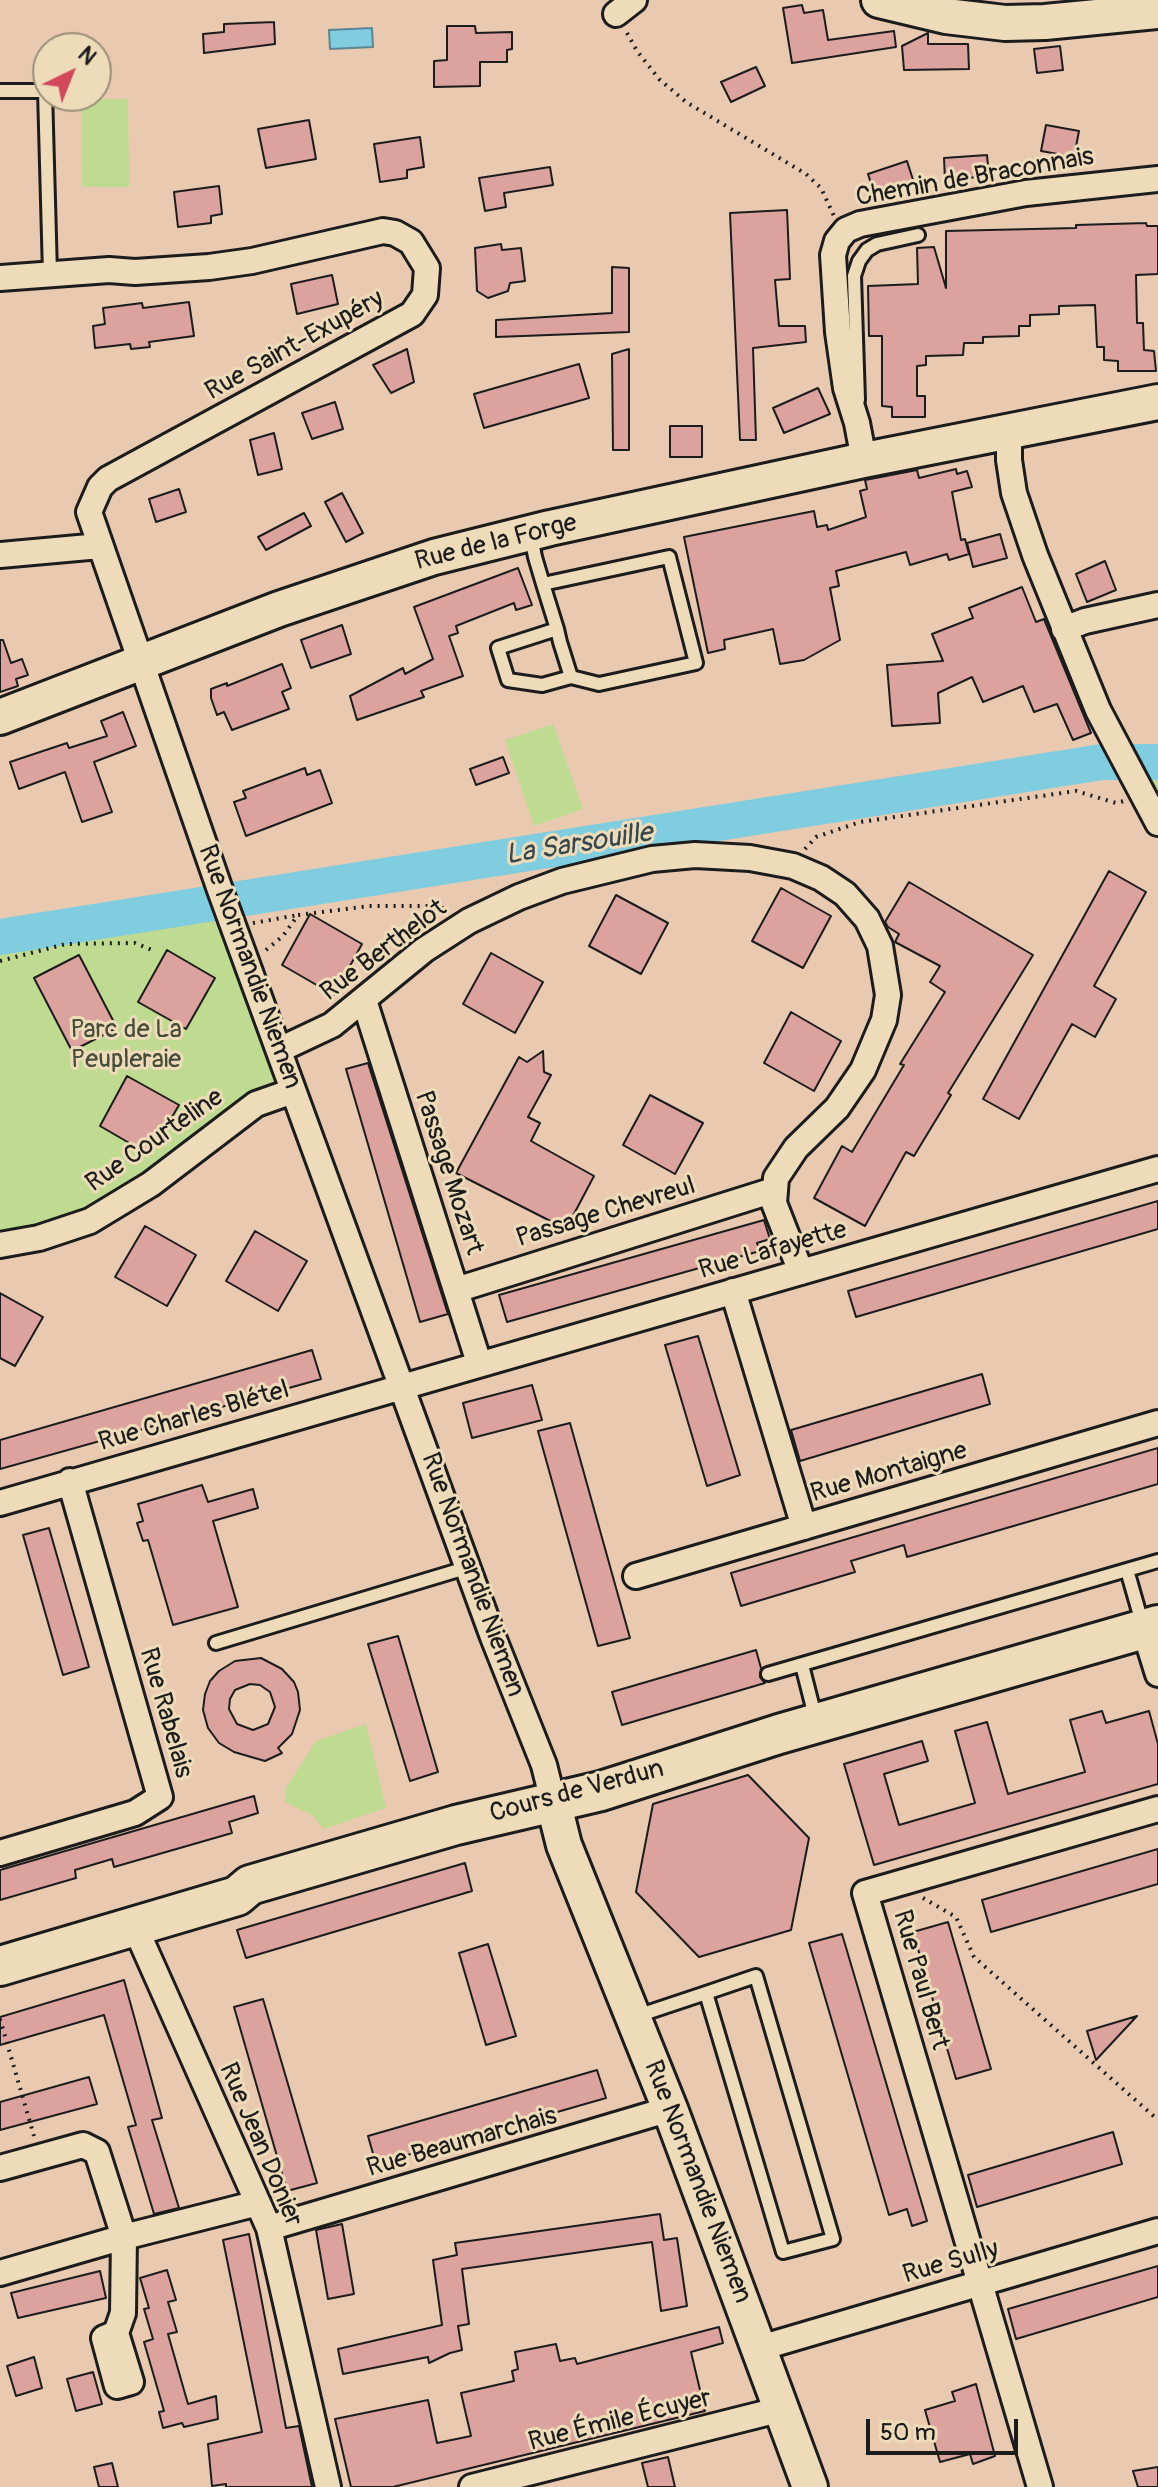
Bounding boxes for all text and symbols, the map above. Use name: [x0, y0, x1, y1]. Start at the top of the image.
north arrow: [32, 32, 112, 112]
text: N: [72, 41, 102, 71]
street label: Chemin de Braconnais: [854, 142, 1096, 214]
street label: Rue Saint-Exupéry: [200, 284, 390, 408]
street label: Rue de la Forge: [412, 508, 580, 578]
water label: La Sarsouille: [503, 817, 655, 873]
street label: Rue Normandie Niemen: [190, 841, 308, 1093]
street label: Rue Berthelot: [315, 894, 453, 1008]
park label: Parc de La Peupleraie: [70, 1014, 182, 1076]
street label: Rue Courteline: [80, 1082, 230, 1200]
street label: Passage Mozart: [407, 1087, 489, 1259]
street label: Passage Chevreul: [513, 1171, 699, 1255]
street label: Rue Lafayette: [695, 1215, 851, 1287]
street label: Rue Charles Blétel: [95, 1375, 293, 1459]
street label: Rue Montaigne: [807, 1436, 971, 1510]
street label: Rue Normandie Niemen: [413, 1449, 531, 1701]
street label: Rue Rabelais: [132, 1644, 198, 1782]
street label: Cours de Verdun: [487, 1754, 667, 1830]
street label: Rue Paul Bert: [885, 1907, 955, 2053]
street label: Rue Normandie Niemen: [636, 2056, 758, 2308]
street label: Rue Jean Donier: [211, 2058, 309, 2232]
street label: Rue Beaumarchais: [363, 2101, 561, 2185]
street label: Rue Sully: [899, 2234, 1003, 2292]
street label: Rue Émile Écuyer: [525, 2383, 715, 2459]
scale bar: [870, 2403, 1022, 2453]
text: 50 m: [880, 2418, 936, 2447]

